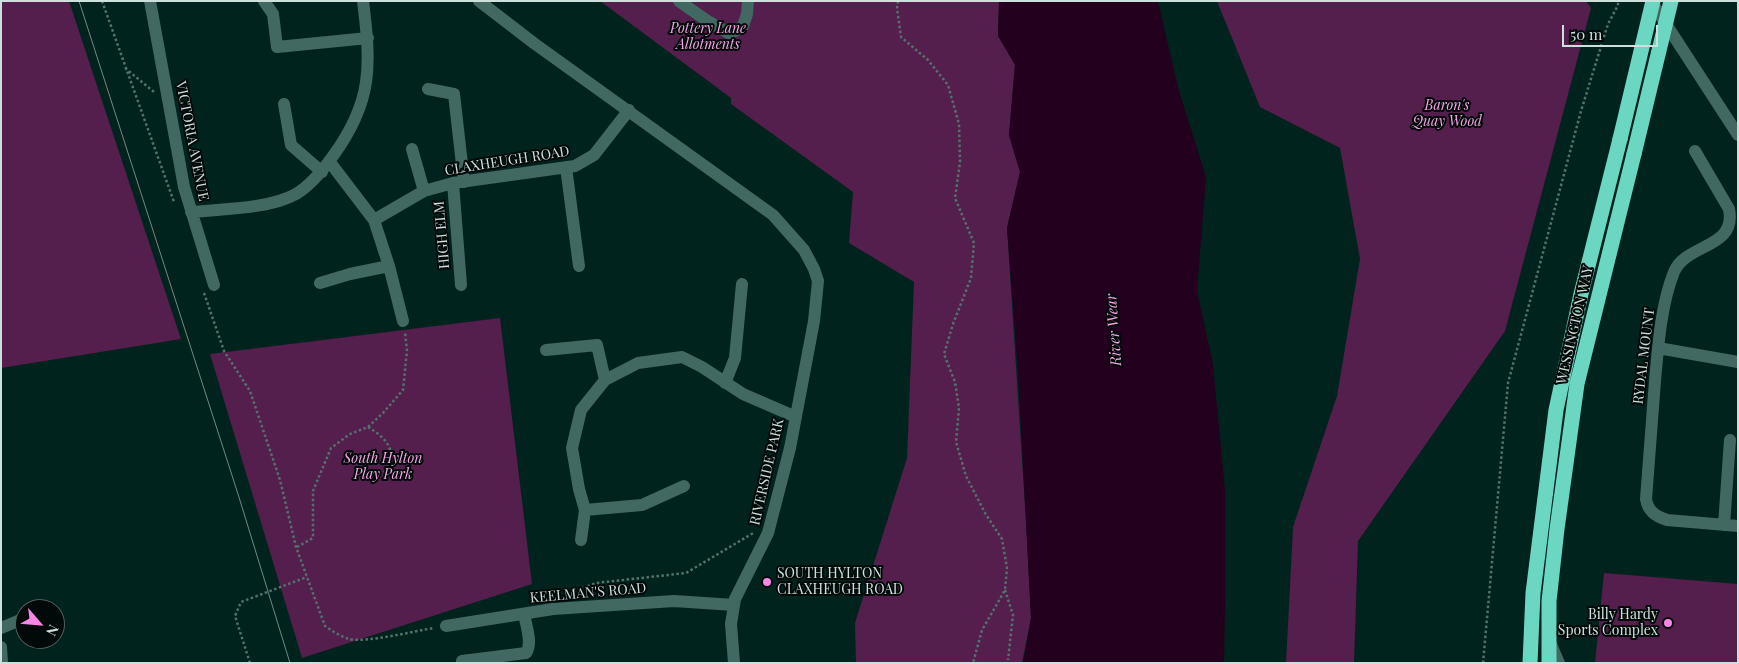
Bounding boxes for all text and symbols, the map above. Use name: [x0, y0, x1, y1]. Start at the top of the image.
scale bar: [1564, 15, 1660, 47]
park label: Pottery Lane Allotments: [670, 21, 746, 54]
text: 50 m: [1570, 24, 1602, 44]
street label: VICTORIA AVENUE: [172, 80, 212, 202]
park label: Baron's Quay Wood: [1412, 98, 1482, 130]
street label: CLAXHEUGH ROAD: [443, 143, 571, 179]
street label: HIGH ELM: [431, 200, 453, 270]
street label: WESSINGTON WAY: [1553, 264, 1597, 386]
water label: River Wear: [1102, 293, 1126, 367]
street label: RYDAL MOUNT: [1630, 307, 1658, 405]
street label: RIVERSIDE PARK: [747, 417, 787, 527]
park label: South Hylton Play Park: [344, 451, 422, 484]
place label: SOUTH HYLTON CLAXHEUGH ROAD: [777, 566, 903, 598]
marker: SOUTH HYLTON CLAXHEUGH ROAD: [761, 576, 773, 588]
street label: KEELMAN'S ROAD: [529, 580, 647, 606]
north arrow: [15, 599, 65, 649]
place label: Billy Hardy Sports Complex: [1558, 607, 1658, 640]
marker: Billy Hardy Sports Complex: [1662, 617, 1674, 629]
text: N: [42, 622, 64, 639]

